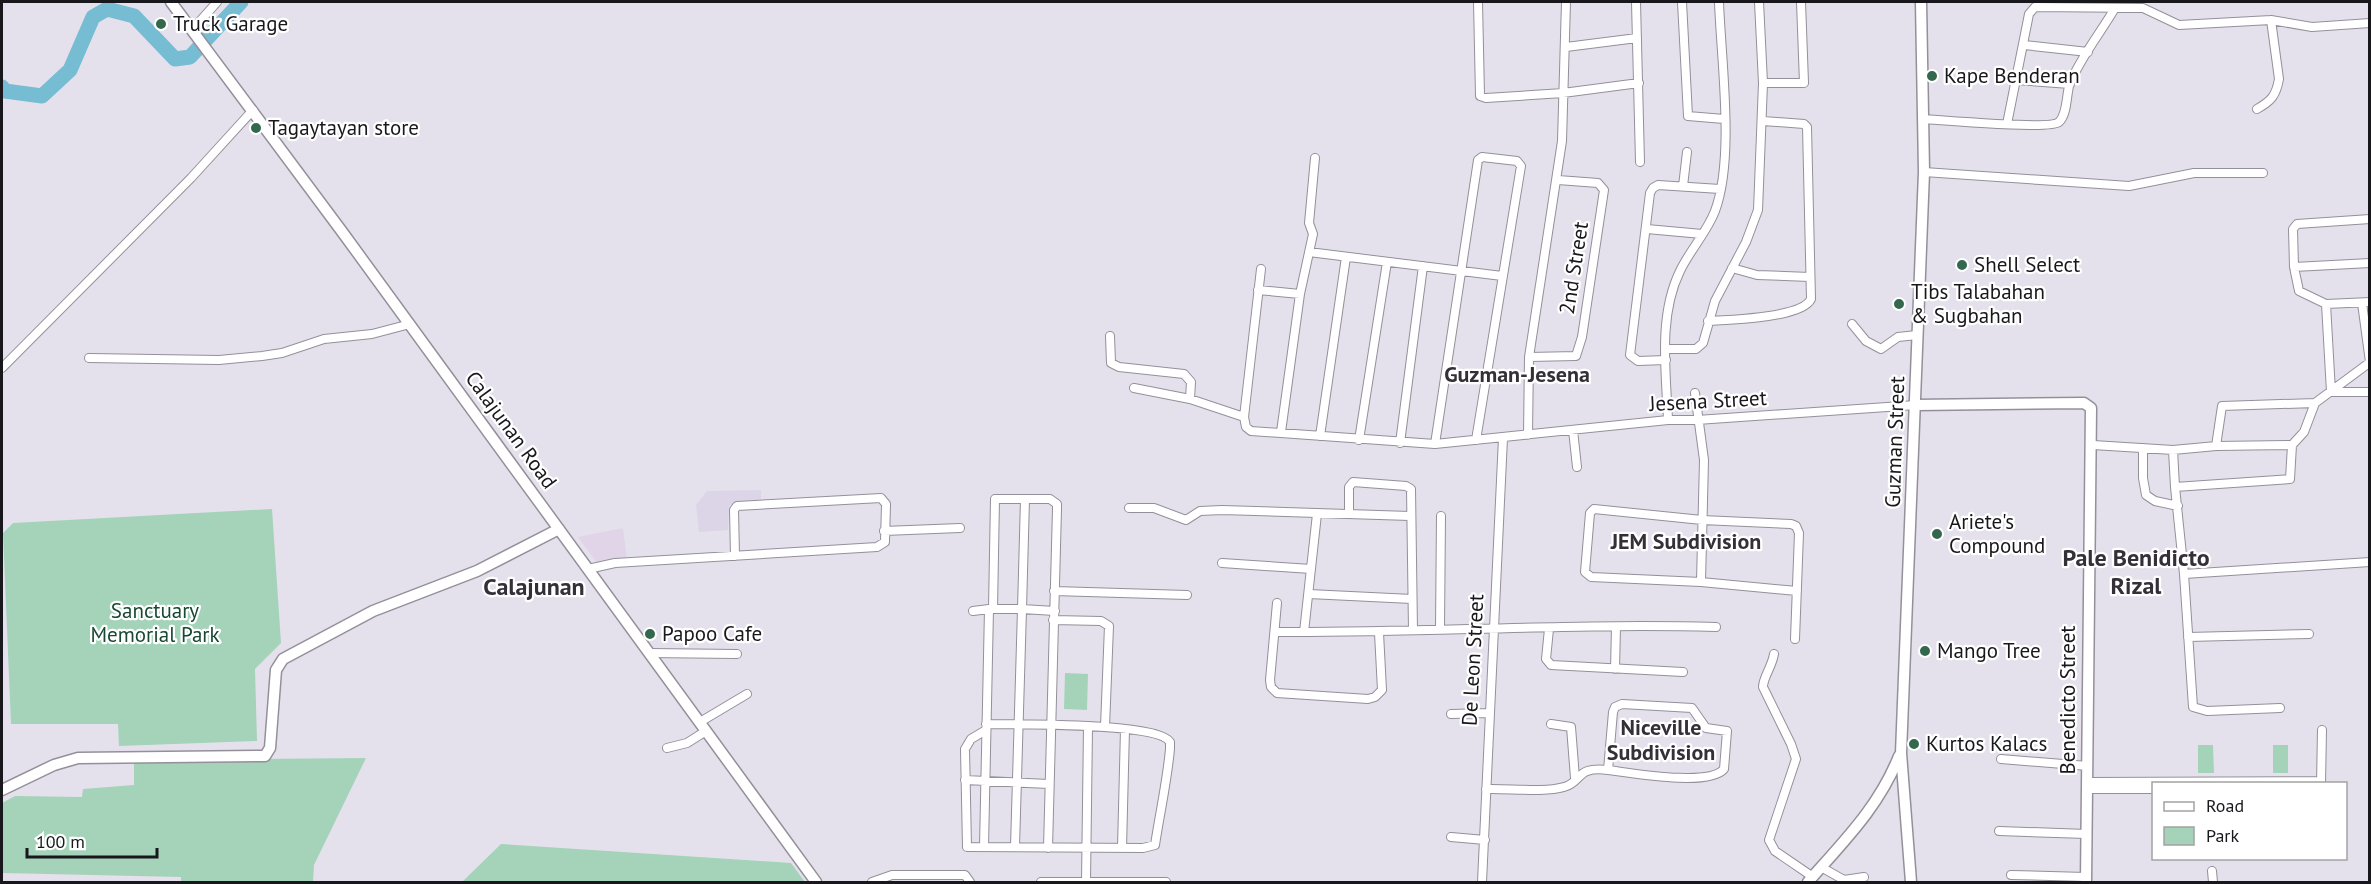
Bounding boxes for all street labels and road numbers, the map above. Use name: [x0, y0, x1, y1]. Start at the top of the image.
street label: 2nd Street: [1553, 220, 1594, 316]
street label: Calajunan Road: [460, 366, 563, 494]
street label: Guzman Street: [1879, 376, 1910, 508]
street label: Jesena Street: [1648, 384, 1767, 417]
street label: De Leon Street: [1456, 593, 1489, 727]
street label: Benedicto Street: [2054, 626, 2081, 774]

